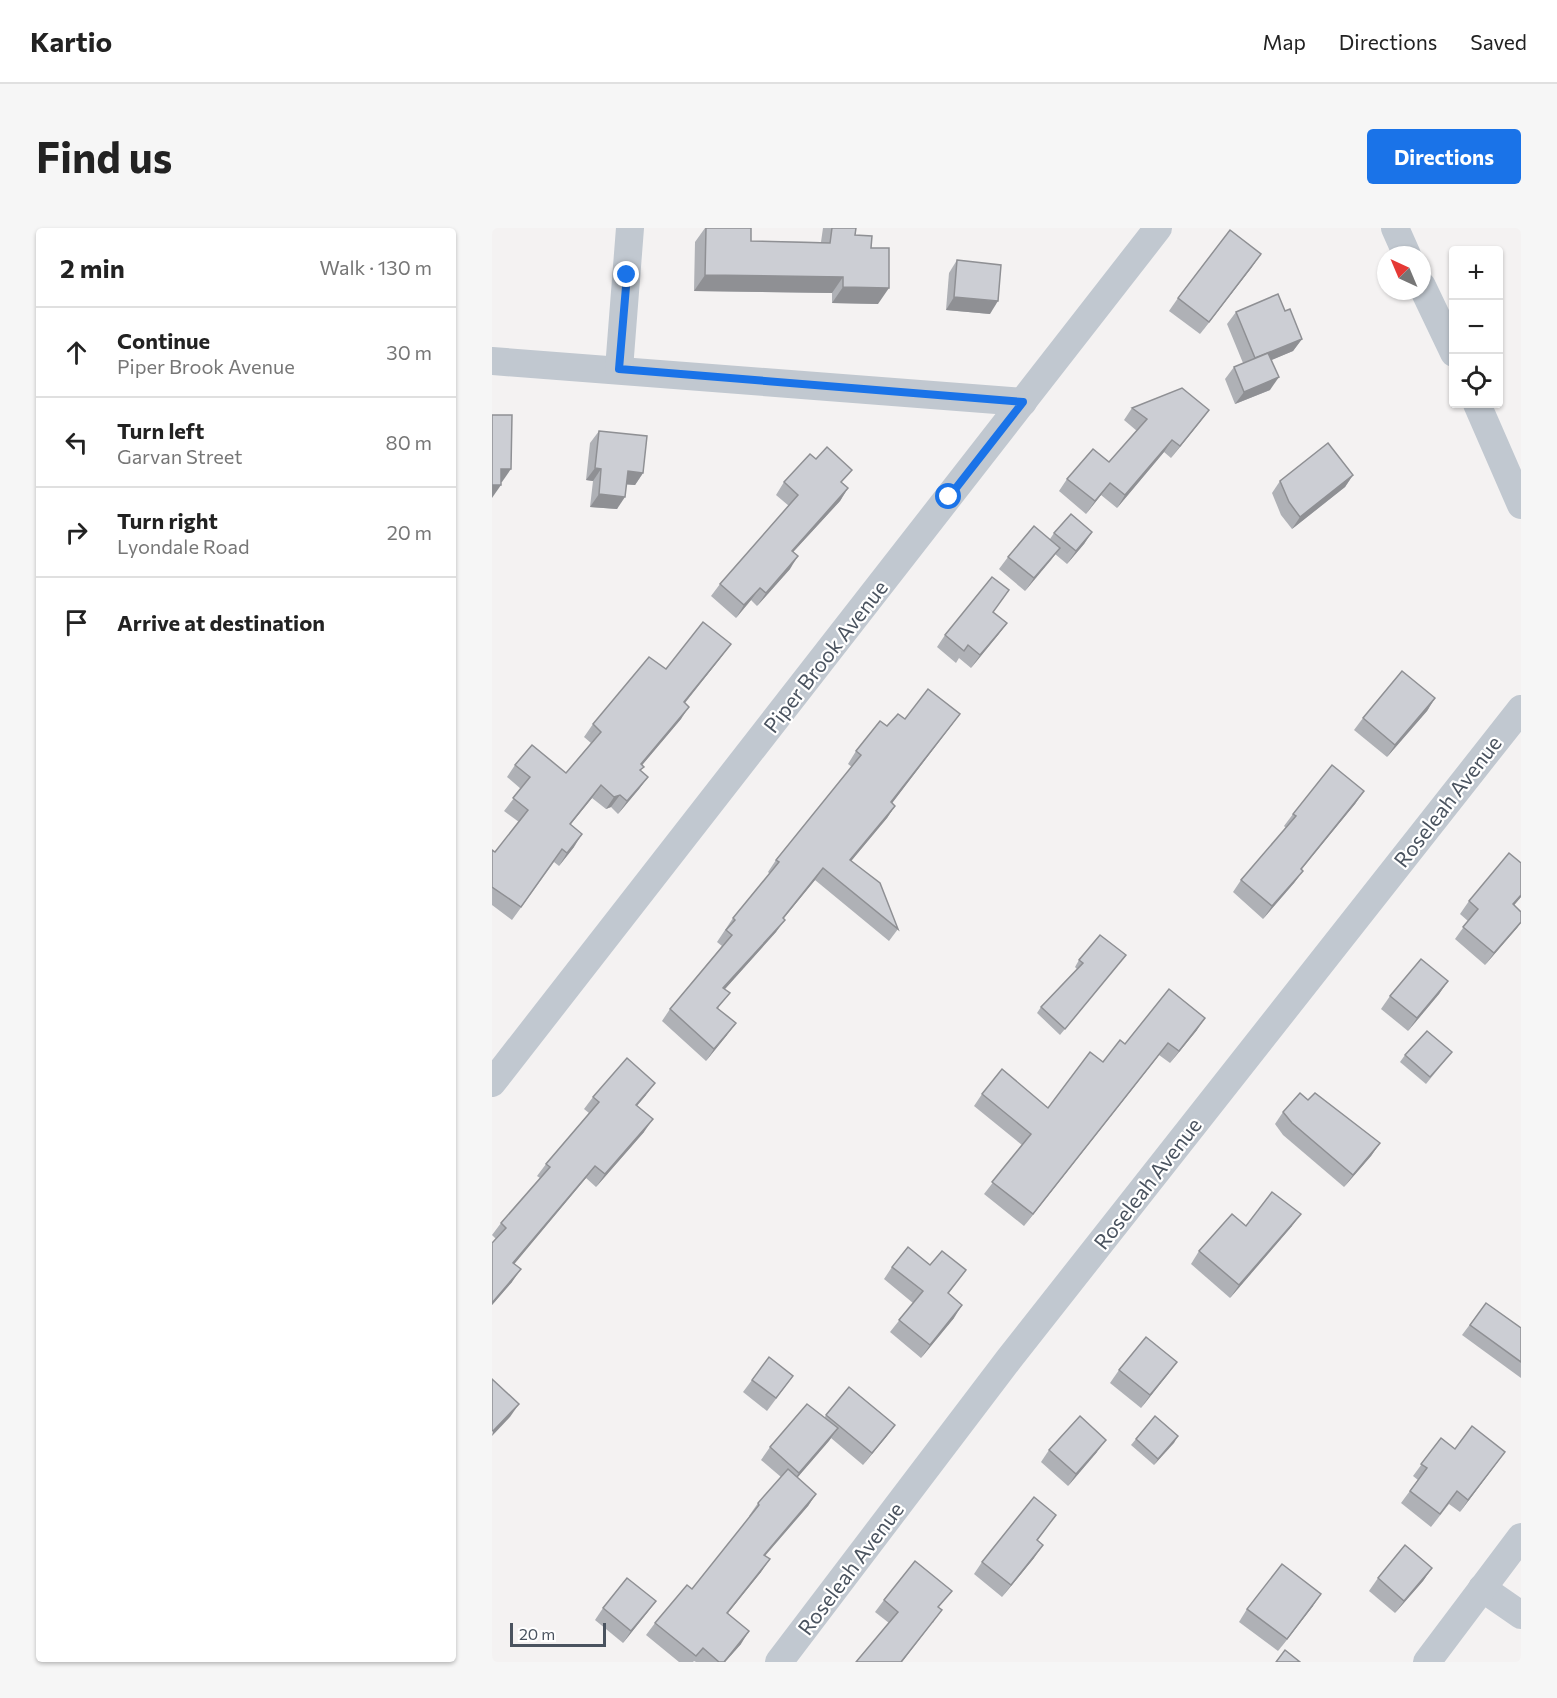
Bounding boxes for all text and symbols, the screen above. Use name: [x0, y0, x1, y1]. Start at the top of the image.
text: Kartio: [30, 24, 112, 58]
text: Map: [1263, 29, 1306, 54]
text: Directions: [1339, 29, 1437, 54]
text: Saved: [1470, 29, 1527, 54]
button: Directions: [1367, 129, 1521, 184]
text: Find us: [36, 130, 172, 182]
north arrow: [1377, 246, 1431, 300]
map controls: [1449, 246, 1503, 408]
button: +: [1449, 246, 1503, 300]
text: 2 min: [60, 252, 125, 283]
text: Walk · 130 m: [320, 255, 432, 279]
route end: [613, 261, 639, 287]
button: −: [1449, 300, 1503, 354]
text: Continue: [117, 327, 210, 354]
icon: ahead: [60, 336, 93, 369]
text: 30 m: [386, 340, 432, 364]
text: Piper Brook Avenue: [117, 354, 295, 378]
button: locate: [1449, 354, 1503, 408]
text: Turn left: [117, 417, 204, 444]
icon: left: [60, 426, 93, 459]
text: 80 m: [386, 430, 432, 454]
text: Garvan Street: [117, 444, 242, 468]
route start: [935, 483, 961, 509]
text: Turn right: [117, 507, 218, 534]
icon: right: [60, 516, 93, 549]
text: 20 m: [387, 520, 432, 544]
text: Lyondale Road: [117, 534, 249, 558]
street label: Piper Brook Avenue: [758, 575, 892, 737]
icon: arrive: [60, 606, 93, 639]
text: Arrive at destination: [117, 609, 325, 636]
street label: Roseleah Avenue: [1388, 730, 1506, 872]
street label: Roseleah Avenue: [1088, 1112, 1206, 1254]
street label: Roseleah Avenue: [792, 1497, 908, 1639]
scale bar: [510, 1620, 606, 1648]
text: 20 m: [519, 1624, 555, 1643]

